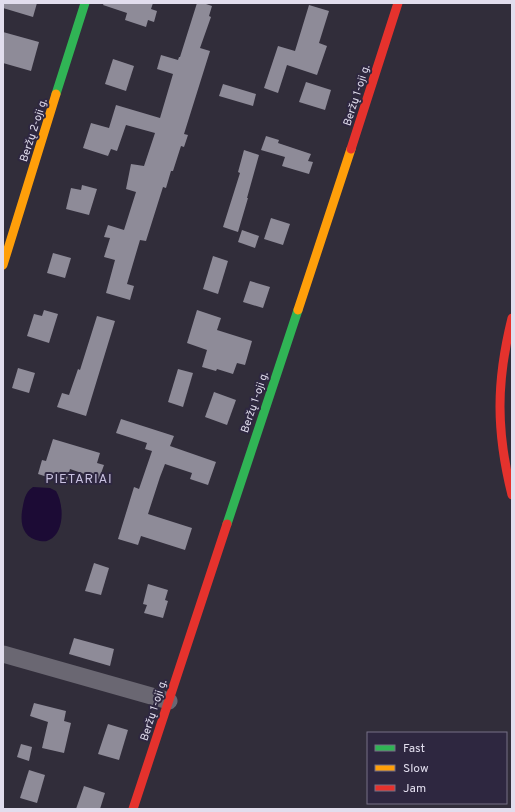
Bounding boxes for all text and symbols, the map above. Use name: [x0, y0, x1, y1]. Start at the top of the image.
street label: Beržų 1-oji g.: [340, 63, 373, 128]
street label: Beržų 2-oji g.: [17, 97, 51, 164]
street label: Beržų 1-oji g.: [238, 370, 272, 435]
district label: PIETARIAI: [45, 472, 113, 488]
street label: Beržų 1-oji g.: [137, 678, 170, 743]
legend: [367, 732, 507, 804]
text: Fast: [403, 741, 425, 757]
text: Slow: [403, 761, 429, 777]
text: Jam: [403, 781, 426, 797]

